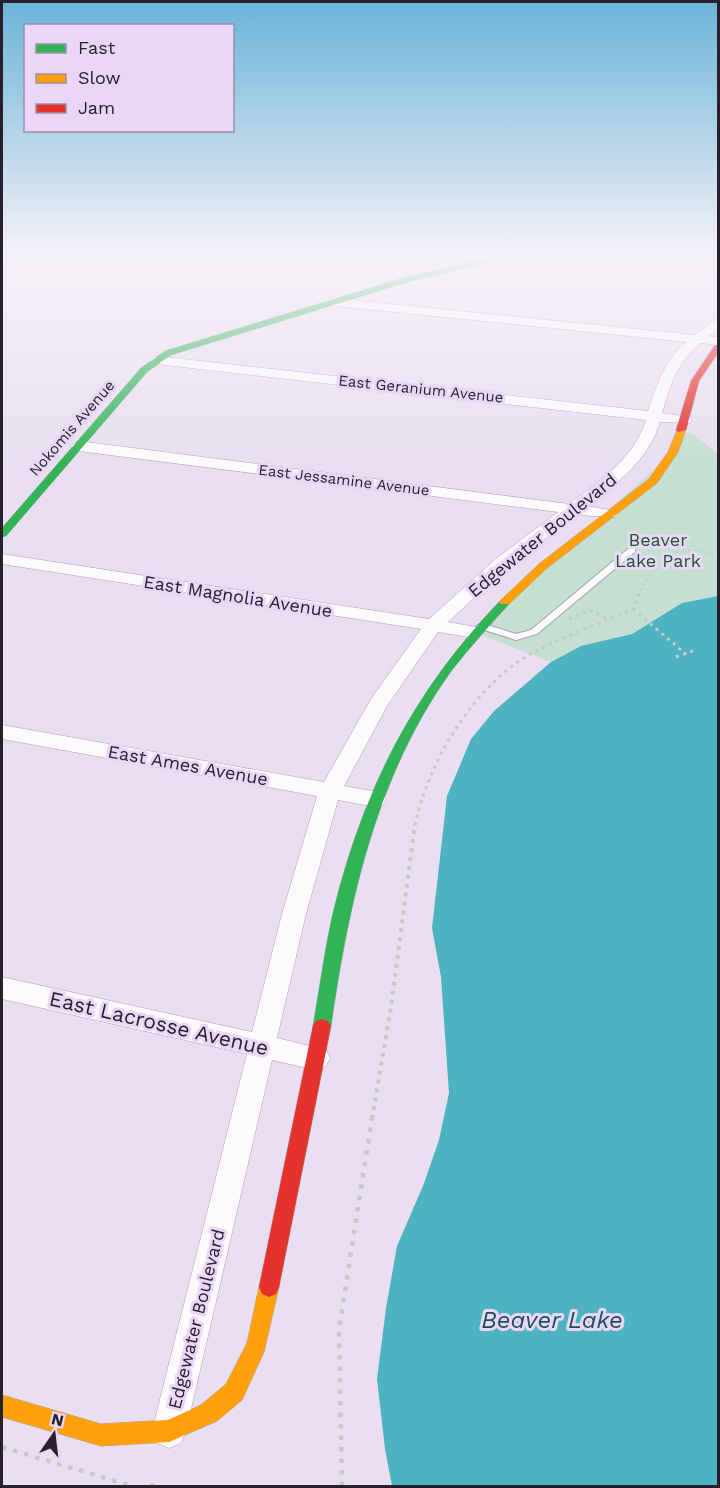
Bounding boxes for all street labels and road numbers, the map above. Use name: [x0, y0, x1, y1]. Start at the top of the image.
street label: East Geranium Avenue: [338, 371, 504, 407]
street label: Nokomis Avenue: [26, 376, 118, 480]
street label: East Jessamine Avenue: [257, 461, 431, 499]
street label: Edgewater Boulevard: [464, 469, 620, 601]
street label: East Magnolia Avenue: [142, 571, 334, 621]
street label: East Ames Avenue: [106, 741, 270, 789]
street label: East Lacrosse Avenue: [47, 986, 271, 1060]
street label: Edgewater Boulevard: [163, 1227, 229, 1411]

